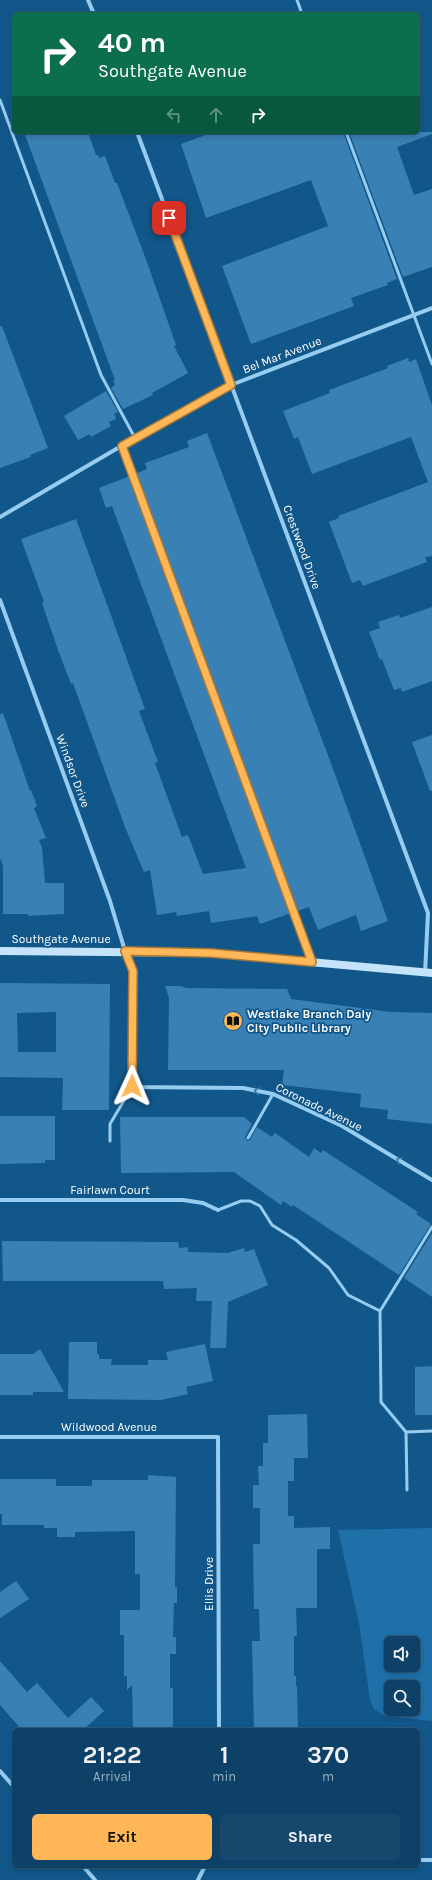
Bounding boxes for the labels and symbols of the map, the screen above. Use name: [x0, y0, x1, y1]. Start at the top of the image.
pin: [152, 201, 186, 235]
street label: Bel Mar Avenue: [241, 334, 323, 376]
street label: Crestwood Drive: [280, 503, 324, 591]
street label: Windsor Drive: [53, 733, 93, 809]
street label: Southgate Avenue: [11, 932, 111, 946]
place label: Westlake Branch Daly City Public Library: [247, 1007, 371, 1035]
library icon: Westlake Branch Daly City Public Library: [222, 1010, 244, 1032]
position arrow: [111, 1065, 153, 1107]
street label: Coronado Avenue: [273, 1080, 365, 1134]
one-way arrow: [254, 1087, 261, 1095]
one-way arrow: [396, 1157, 403, 1165]
street label: Fairlawn Court: [70, 1183, 150, 1197]
street label: Wildwood Avenue: [61, 1420, 157, 1434]
street label: Ellis Drive: [202, 1557, 216, 1611]

